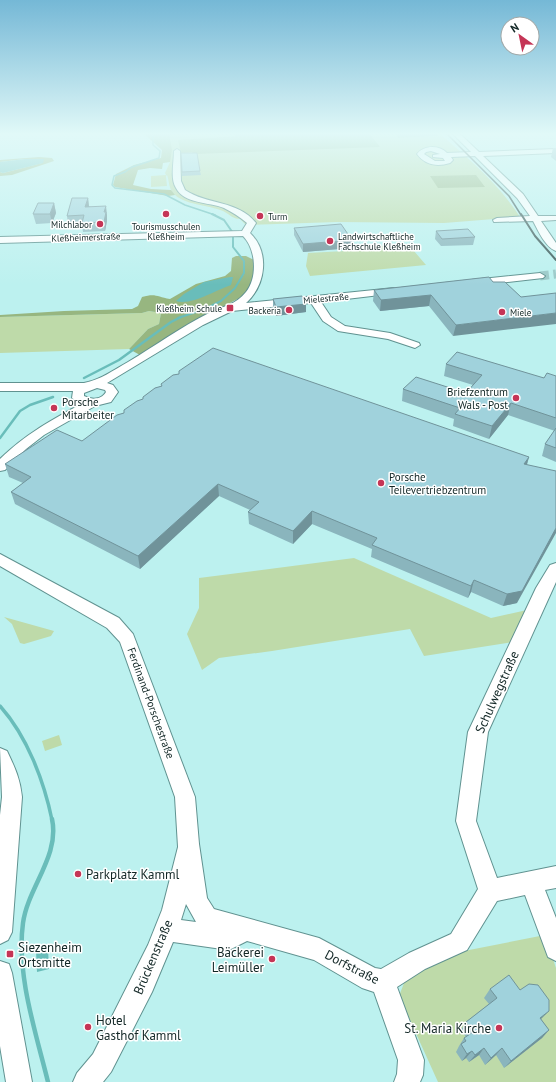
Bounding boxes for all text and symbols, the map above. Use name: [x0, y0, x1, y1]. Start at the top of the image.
north arrow: [500, 16, 540, 56]
text: N: [508, 20, 521, 35]
marker: Tourismusschulen Kleßheim: [161, 209, 171, 219]
marker: Turm: [255, 211, 265, 221]
place label: Turm: [268, 211, 287, 222]
place label: Milchlabor: [51, 219, 92, 230]
marker: Milchlabor: [95, 219, 105, 229]
place label: Tourismusschulen Kleßheim: [132, 221, 200, 242]
street label: Kleßheimerstraße: [51, 230, 121, 244]
place label: Landwirtschaftliche Fachschule Kleßheim: [338, 231, 421, 252]
marker: Landwirtschaftliche Fachschule Kleßheim: [325, 236, 335, 246]
street label: Mielestraße: [303, 290, 350, 305]
place label: Kleßheim Schule: [157, 303, 222, 314]
marker: Kleßheim Schule: [225, 303, 235, 313]
place label: Backeria: [249, 305, 281, 316]
marker: Backeria: [284, 305, 294, 315]
marker: Miele: [497, 307, 507, 317]
place label: Miele: [510, 307, 532, 318]
place label: Briefzentrum Wals - Post: [447, 385, 508, 412]
marker: Briefzentrum Wals - Post: [511, 393, 521, 403]
place label: Porsche Mitarbeiter: [62, 395, 114, 422]
marker: Porsche Mitarbeiter: [49, 403, 59, 413]
place label: Porsche Teilevertriebzentrum: [389, 470, 486, 497]
marker: Porsche Teilevertriebzentrum: [376, 478, 386, 488]
street label: Ferdinand-Porschestraße: [124, 645, 178, 761]
street label: Schulwegstraße: [471, 648, 523, 736]
place label: Parkplatz Kamml: [86, 866, 180, 883]
marker: Parkplatz Kamml: [73, 869, 83, 879]
street label: Brückenstraße: [130, 917, 176, 997]
place label: Siezenheim Ortsmitte: [18, 939, 82, 971]
place label: Bäckerei Leimüller: [212, 944, 265, 976]
street label: Dorfstraße: [322, 946, 382, 988]
marker: Siezenheim Ortsmitte: [5, 949, 15, 959]
marker: Bäckerei Leimüller: [267, 954, 277, 964]
place label: Hotel Gasthof Kamml: [96, 1012, 181, 1044]
place label: St. Maria Kirche: [404, 1020, 491, 1037]
marker: Hotel Gasthof Kamml: [83, 1022, 93, 1032]
marker: St. Maria Kirche: [494, 1023, 504, 1033]

